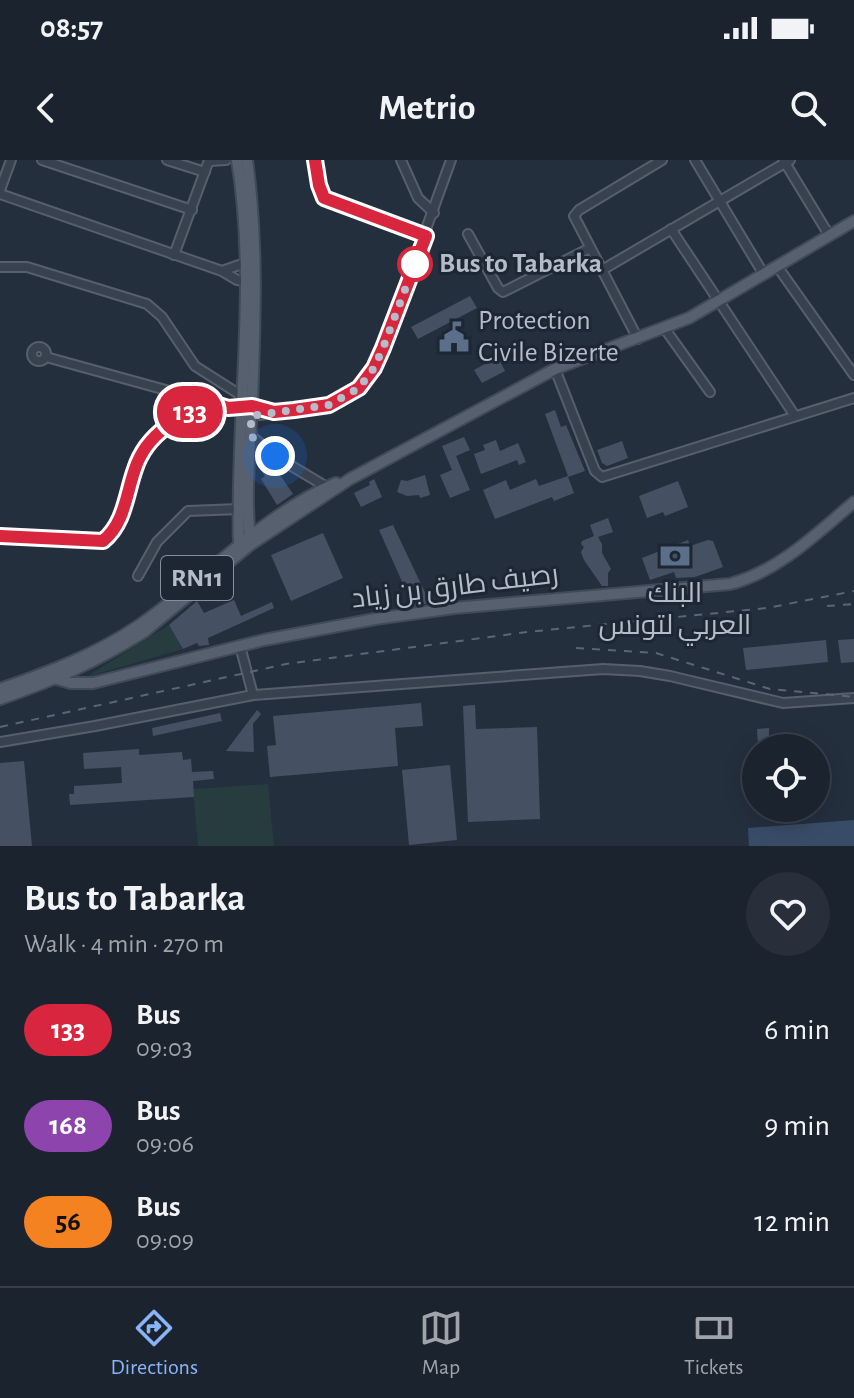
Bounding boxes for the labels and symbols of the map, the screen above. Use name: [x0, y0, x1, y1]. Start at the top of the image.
marker: Bus to Tabarka: [398, 247, 432, 281]
place label: Bus to Tabarka: [439, 250, 602, 278]
place label: Protection Civile Bizerte: [478, 307, 619, 367]
public building icon: Protection Civile Bizerte: [437, 320, 471, 354]
line badge: 133: [144, 386, 236, 438]
your location: [255, 436, 295, 476]
bank icon: البنك العربي لتونس: [658, 539, 692, 573]
road number: RN11: [161, 556, 233, 600]
street label: رصيف طارق بن زياد: [350, 560, 560, 615]
place label: البنك العربي لتونس: [599, 580, 751, 646]

